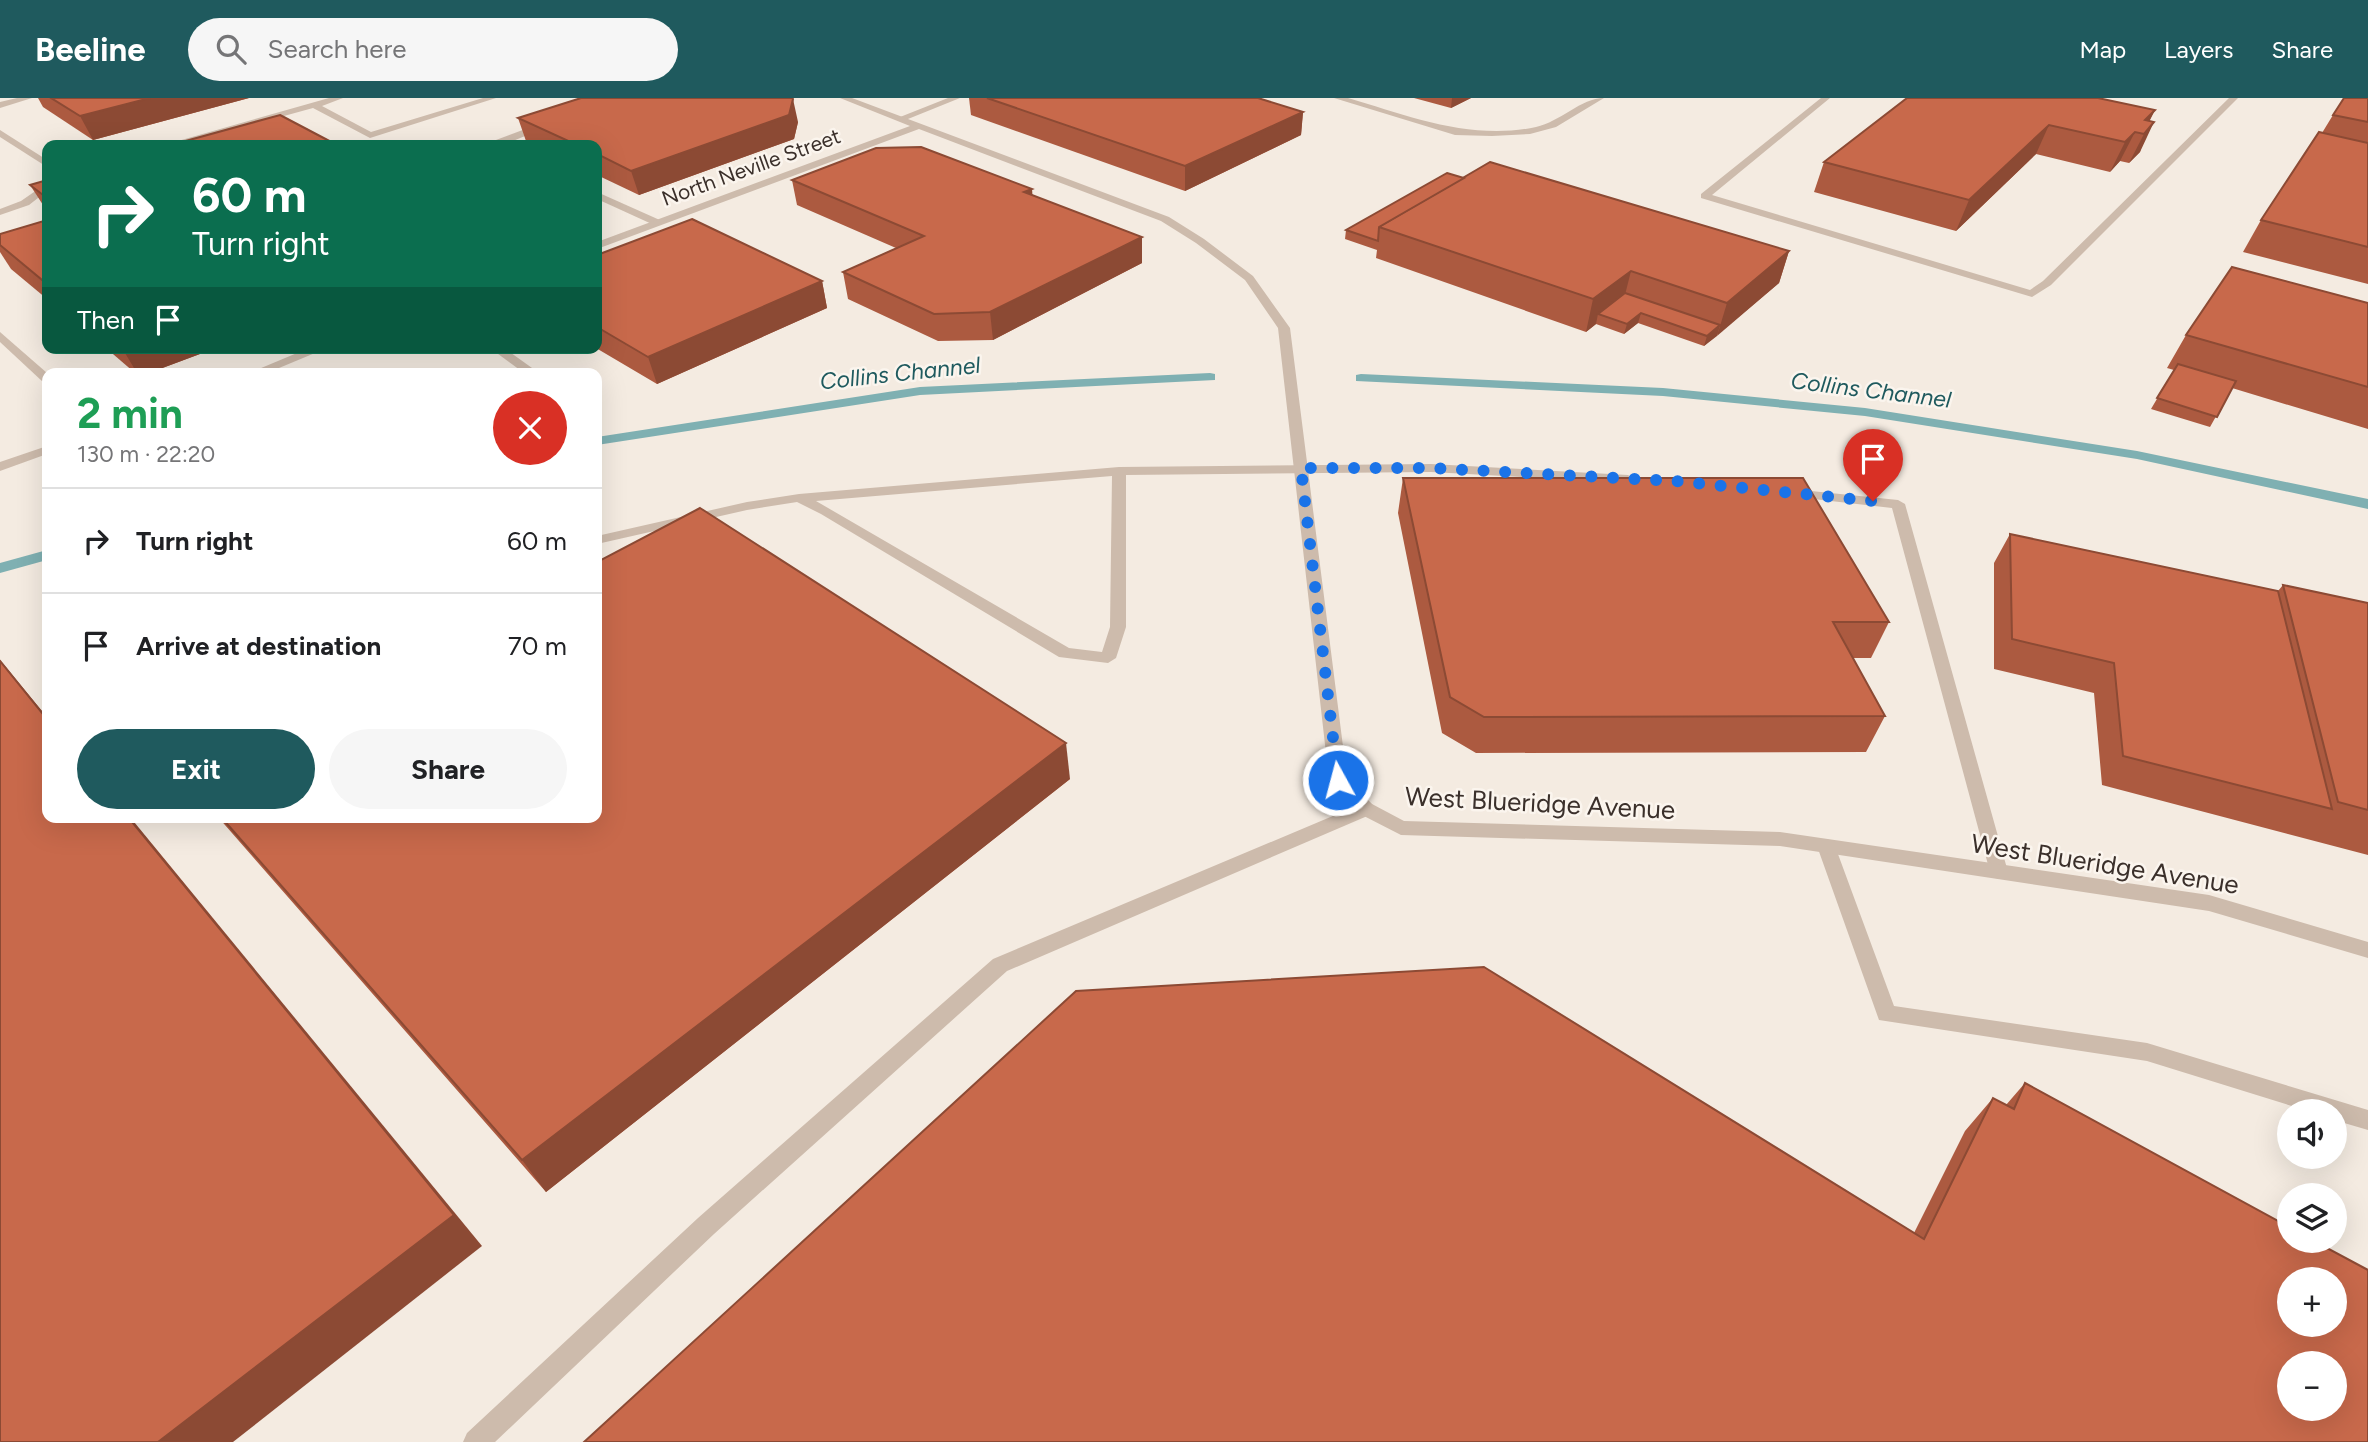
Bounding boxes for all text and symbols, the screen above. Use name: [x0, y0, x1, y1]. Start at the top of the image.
search box: [188, 18, 678, 81]
text: Beeline: [35, 30, 146, 69]
icon: search: [212, 30, 250, 68]
text: Search here: [268, 33, 406, 65]
text: Map: [2079, 35, 2126, 64]
text: Layers: [2164, 35, 2233, 64]
text: Share: [2271, 35, 2333, 64]
street label: North Neville Street: [658, 123, 844, 211]
text: 60 m: [192, 165, 307, 224]
icon: right: [77, 168, 168, 259]
text: Turn right: [192, 225, 330, 263]
icon: arrive: [149, 301, 187, 339]
text: Then: [77, 304, 135, 336]
water label: Collins Channel: [818, 351, 982, 395]
water label: Collins Channel: [1789, 366, 1954, 414]
text: 2 min: [77, 388, 183, 439]
button: close: [493, 391, 567, 465]
pin: [1843, 429, 1903, 501]
text: 130 m · 22:20: [77, 440, 215, 468]
icon: arrive: [1854, 440, 1892, 478]
icon: right: [77, 522, 115, 560]
text: Turn right: [136, 525, 253, 557]
text: 60 m: [507, 525, 567, 557]
icon: arrive: [77, 627, 115, 665]
text: Arrive at destination: [136, 630, 381, 662]
text: 70 m: [508, 630, 567, 662]
button: Exit: [77, 729, 315, 809]
button: Share: [329, 729, 567, 809]
position arrow: [1301, 743, 1375, 817]
street label: West Blueridge Avenue: [1404, 780, 1676, 826]
street label: West Blueridge Avenue: [1969, 827, 2241, 901]
map controls: [2277, 1099, 2347, 1421]
button: sound: [2277, 1099, 2347, 1169]
button: layers: [2277, 1183, 2347, 1253]
button: +: [2277, 1267, 2347, 1337]
button: −: [2277, 1351, 2347, 1421]

